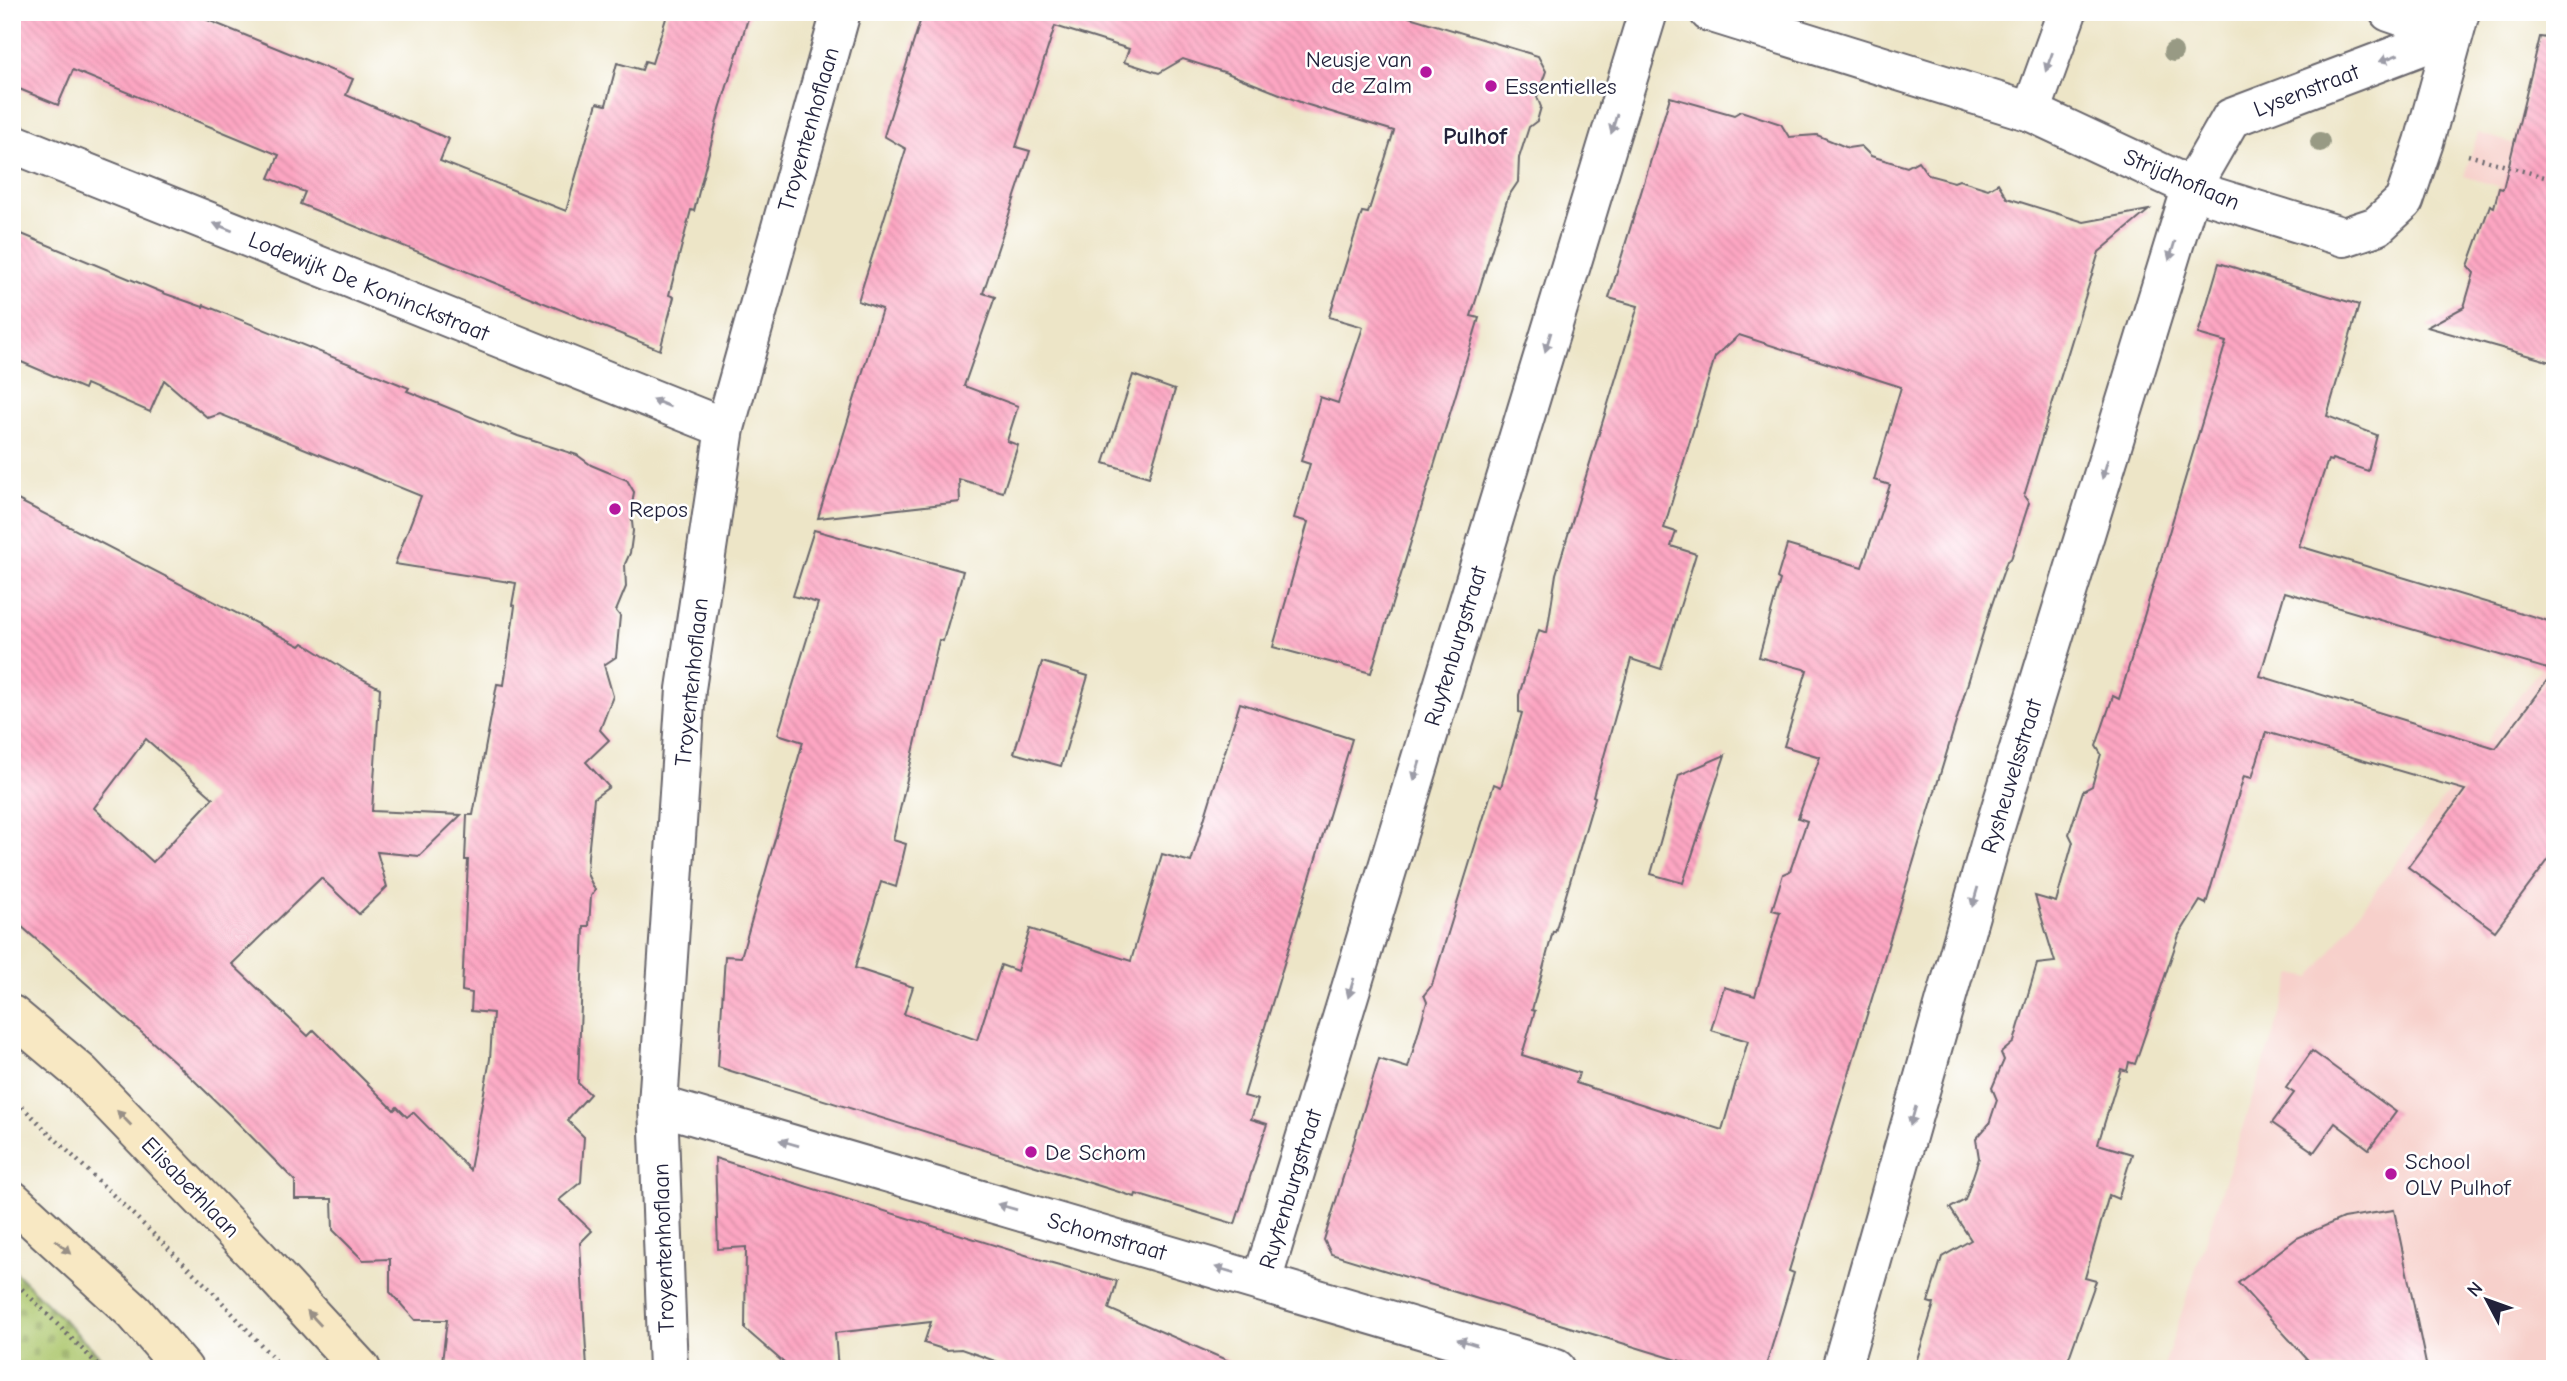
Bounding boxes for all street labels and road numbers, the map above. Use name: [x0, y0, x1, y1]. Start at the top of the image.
street label: Troyentenhoflaan: [772, 44, 845, 214]
street label: Lysenstraat: [2250, 58, 2364, 123]
street label: Strijdhoflaan: [2120, 143, 2244, 216]
street label: Lodewijk De Koninckstraat: [245, 226, 494, 348]
street label: Ruytenburgstraat: [1418, 562, 1493, 729]
street label: Troyentenhoflaan: [669, 596, 714, 768]
street label: Rysheuvelsstraat: [1975, 695, 2048, 856]
street label: Ruytenburgstraat: [1253, 1105, 1328, 1272]
street label: Elisabethlaan: [136, 1131, 245, 1243]
street label: Troyentenhoflaan: [647, 1163, 680, 1333]
street label: Schomstraat: [1044, 1207, 1171, 1267]

